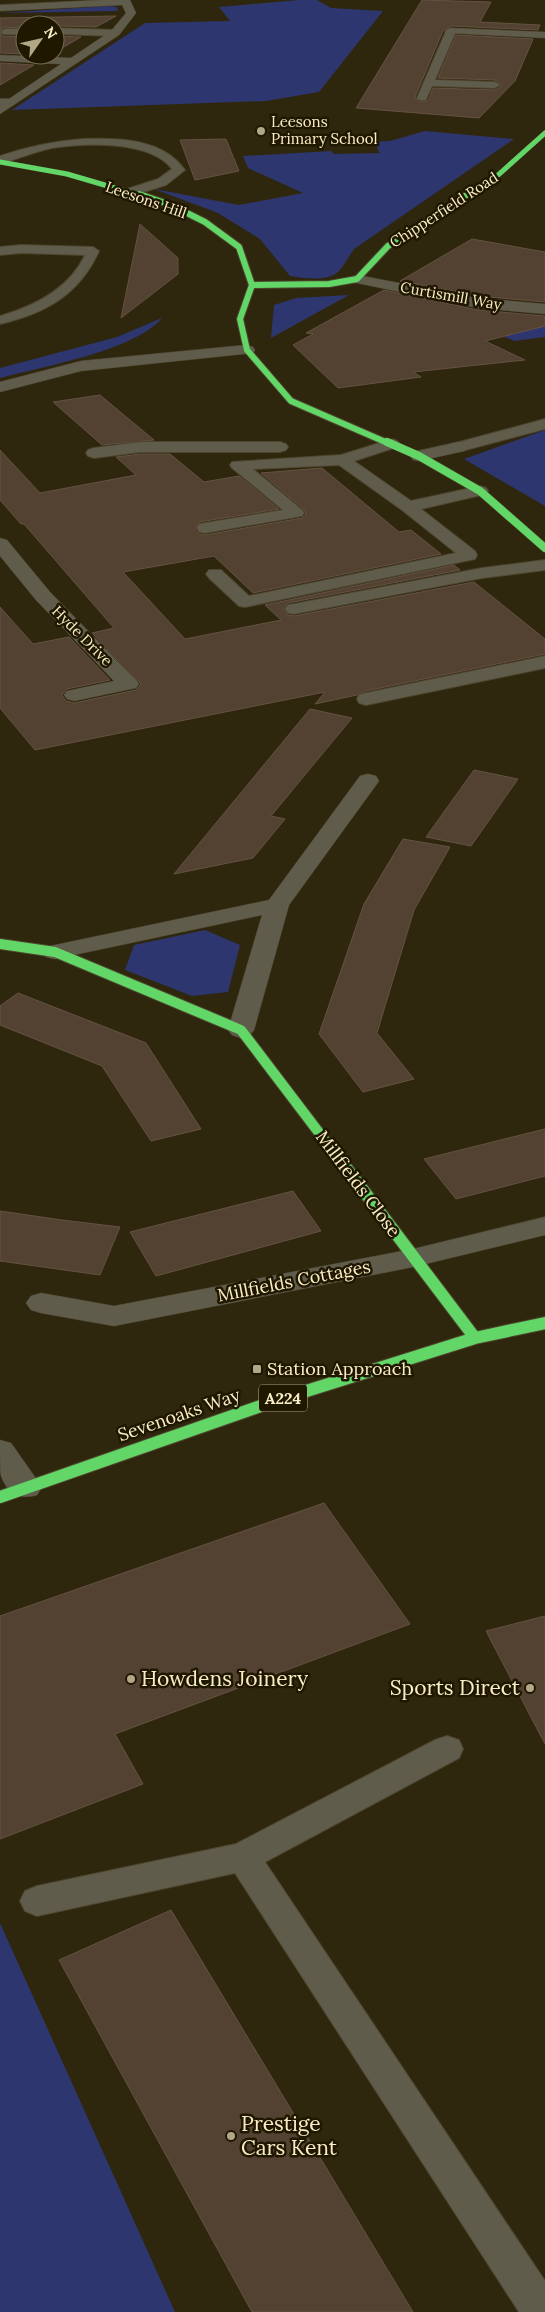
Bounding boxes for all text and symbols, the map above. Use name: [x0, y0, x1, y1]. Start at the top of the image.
north arrow: [15, 15, 65, 65]
text: N: [40, 23, 61, 42]
place label: Leesons Primary School: [271, 112, 378, 148]
marker: Leesons Primary School: [255, 125, 267, 137]
street label: Chipperfield Road: [386, 167, 502, 252]
street label: Leesons Hill: [103, 177, 189, 222]
street label: Curtismill Way: [399, 277, 503, 314]
street label: Hyde Drive: [48, 601, 117, 670]
street label: Millfields Close: [311, 1126, 406, 1242]
street label: Millfields Cottages: [215, 1254, 372, 1307]
place label: Station Approach: [267, 1357, 412, 1380]
marker: Station Approach: [251, 1363, 263, 1375]
street label: Sevenoaks Way: [115, 1383, 244, 1446]
road number: A224: [259, 1385, 307, 1412]
place label: Howdens Joinery: [141, 1665, 308, 1692]
marker: Howdens Joinery: [125, 1673, 137, 1685]
place label: Sports Direct: [390, 1674, 521, 1701]
marker: Sports Direct: [524, 1682, 536, 1694]
place label: Prestige Cars Kent: [241, 2110, 338, 2161]
marker: Prestige Cars Kent: [225, 2130, 237, 2142]

